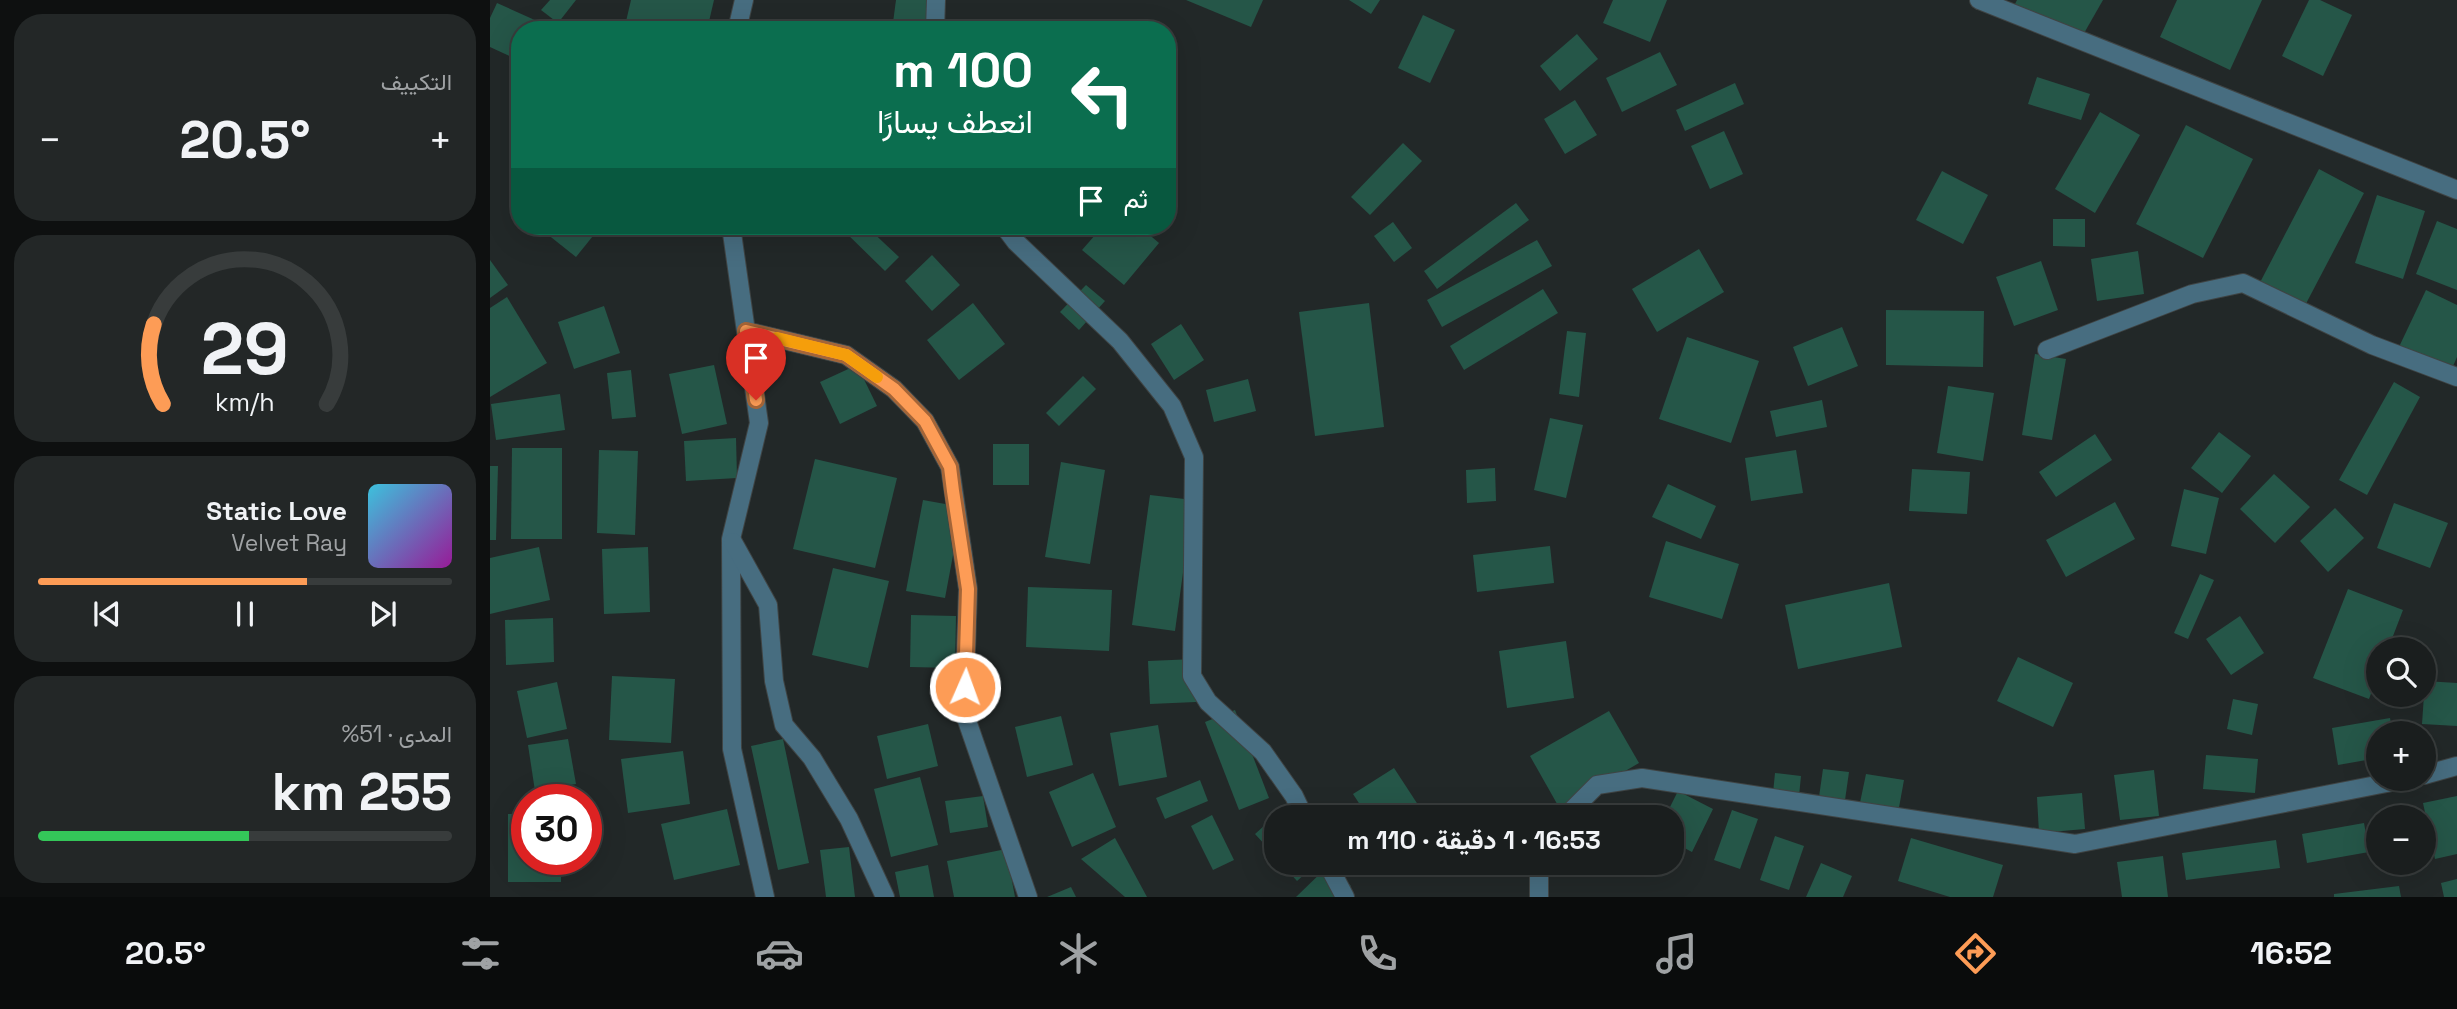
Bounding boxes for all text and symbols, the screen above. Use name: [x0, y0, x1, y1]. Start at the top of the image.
text: 100 m: [893, 39, 1033, 101]
icon: left: [1057, 49, 1148, 140]
text: التكييف: [381, 67, 452, 97]
text: انعطف يسارًا: [877, 102, 1033, 142]
text: 20.5°: [179, 107, 311, 173]
text: −: [38, 116, 62, 164]
text: +: [428, 116, 452, 164]
icon: arrive: [1072, 182, 1110, 220]
text: ثم: [1124, 182, 1148, 216]
text: 29: [201, 303, 289, 396]
pin: [726, 328, 786, 400]
icon: arrive: [737, 339, 775, 377]
text: km/h: [215, 386, 275, 418]
text: Static Love: [206, 494, 347, 528]
text: Velvet Ray: [231, 528, 347, 558]
icon: previous: [88, 595, 126, 633]
icon: pause: [226, 595, 264, 633]
icon: next: [364, 595, 402, 633]
map controls: [2366, 637, 2436, 875]
button: search: [2366, 637, 2436, 707]
position arrow: [928, 650, 1002, 724]
text: المدى · 51%: [341, 719, 452, 749]
button: +: [2366, 721, 2436, 791]
text: 255 km: [272, 759, 452, 825]
speed limit sign: 30: [511, 784, 602, 875]
button: −: [2366, 805, 2436, 875]
text: 16:53 · 1 دقيقة · 110 m: [1347, 823, 1601, 857]
icon: filters: [456, 929, 505, 978]
icon: car: [755, 929, 804, 978]
icon: climate: [1054, 929, 1103, 978]
icon: phone: [1353, 929, 1402, 978]
icon: music: [1652, 929, 1701, 978]
icon: directions: [1951, 929, 2000, 978]
text: 20.5°: [125, 933, 206, 973]
text: 16:52: [2250, 933, 2332, 973]

